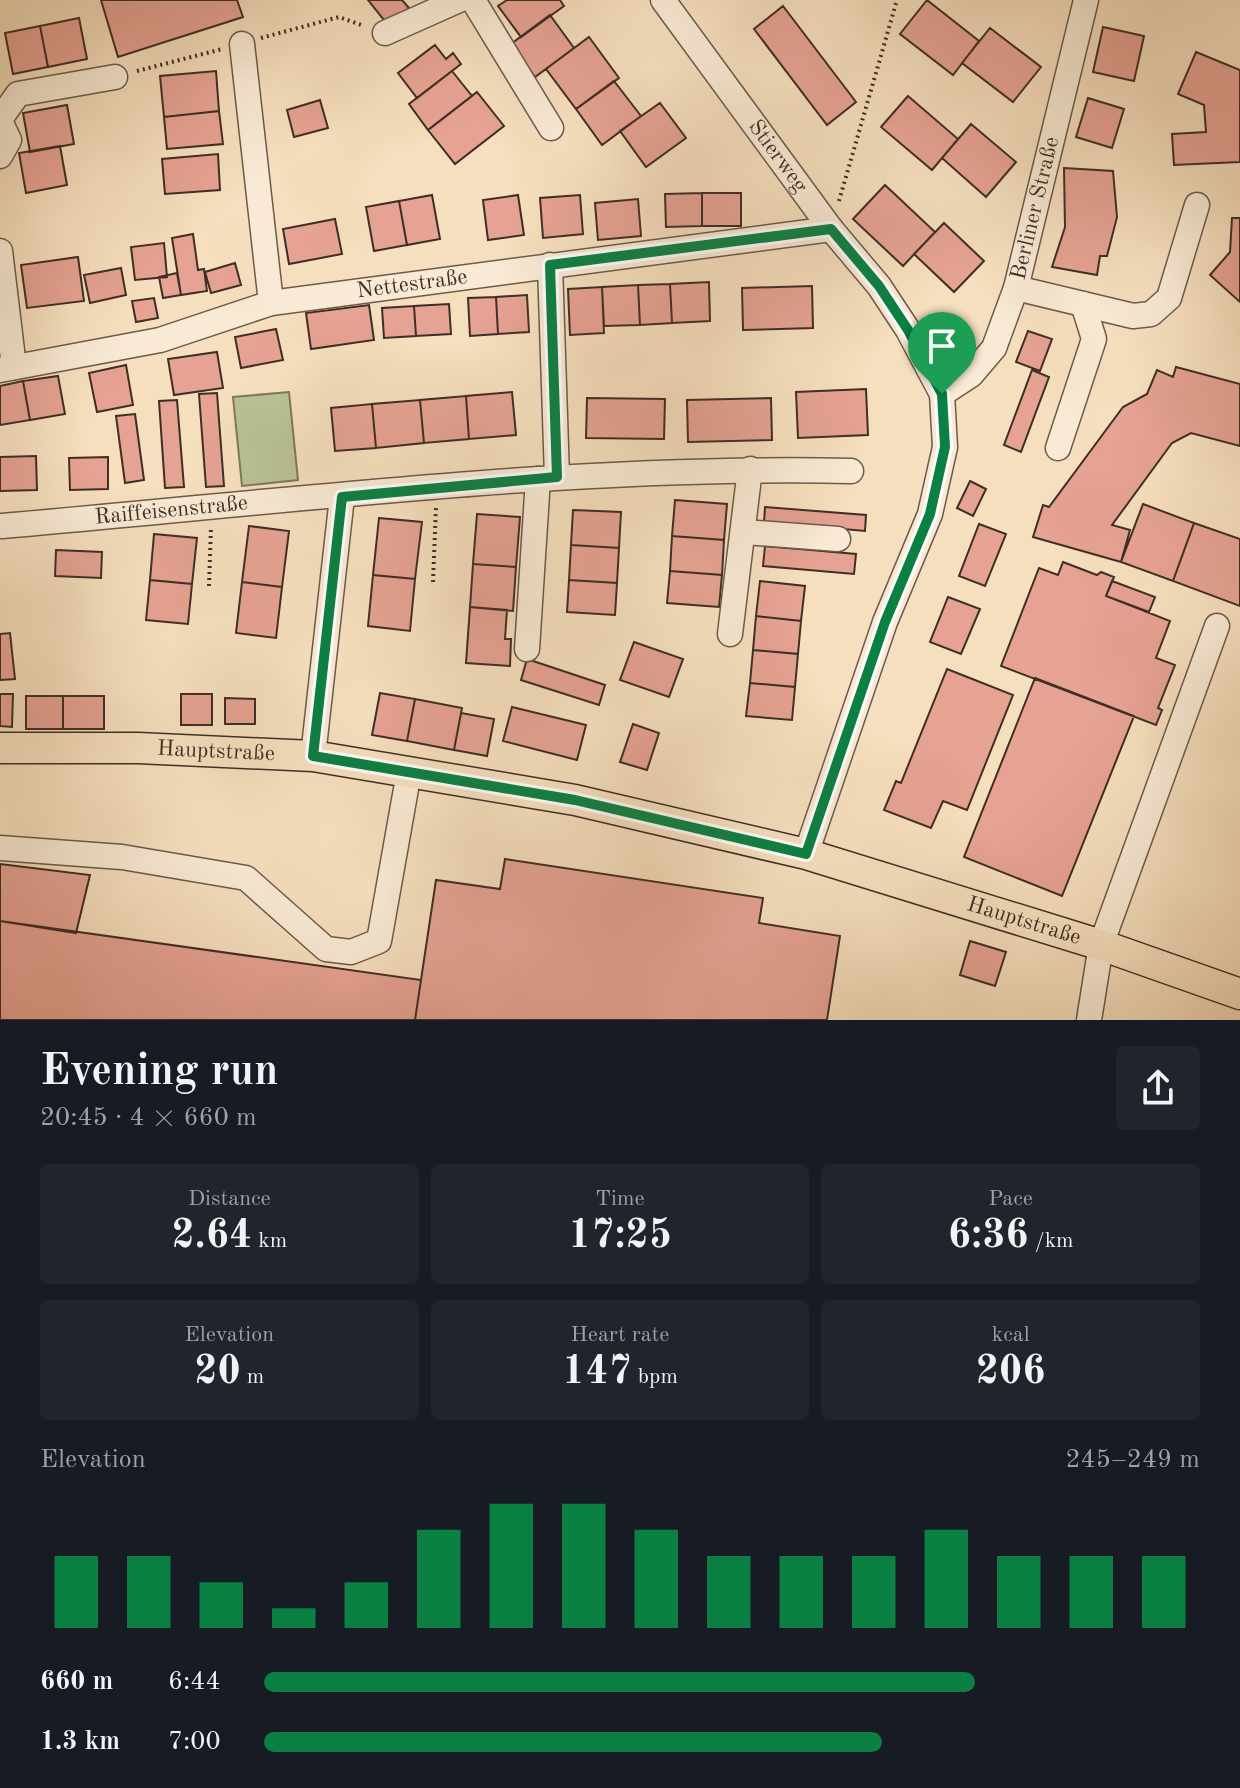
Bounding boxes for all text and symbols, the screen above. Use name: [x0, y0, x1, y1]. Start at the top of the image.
street label: Stierweg: [744, 116, 812, 197]
street label: Berliner Straße: [1007, 135, 1063, 282]
street label: Nettestraße: [355, 266, 469, 303]
pin: [908, 312, 976, 394]
icon: arrive: [920, 324, 964, 368]
street label: Raiffeisenstraße: [94, 492, 249, 529]
street label: Hauptstraße: [157, 738, 275, 765]
street label: Hauptstraße: [964, 893, 1083, 949]
button: share: [1116, 1046, 1200, 1130]
text: Evening run: [40, 1050, 278, 1094]
text: 20:45 · 4 × 660 m: [40, 1105, 257, 1131]
text: Distance: [188, 1188, 271, 1210]
text: Time: [595, 1188, 645, 1210]
text: Pace: [988, 1188, 1033, 1210]
text: 2.64: [171, 1217, 252, 1257]
text: 17:25: [568, 1217, 672, 1257]
text: 6:36: [948, 1217, 1029, 1257]
text: km: [252, 1230, 287, 1252]
text: /km: [1029, 1230, 1074, 1252]
text: Elevation: [185, 1324, 274, 1346]
text: Heart rate: [571, 1324, 669, 1346]
text: kcal: [992, 1324, 1030, 1346]
text: 20: [194, 1353, 241, 1393]
text: 147: [562, 1353, 632, 1393]
text: 206: [976, 1353, 1045, 1393]
text: m: [241, 1366, 264, 1388]
text: bpm: [632, 1366, 678, 1388]
text: Elevation: [40, 1447, 146, 1473]
text: 245–249 m: [1065, 1447, 1200, 1473]
text: 660 m: [40, 1669, 113, 1695]
text: 6:44: [168, 1669, 221, 1695]
text: 1.3 km: [40, 1729, 120, 1755]
text: 7:00: [168, 1729, 221, 1755]

